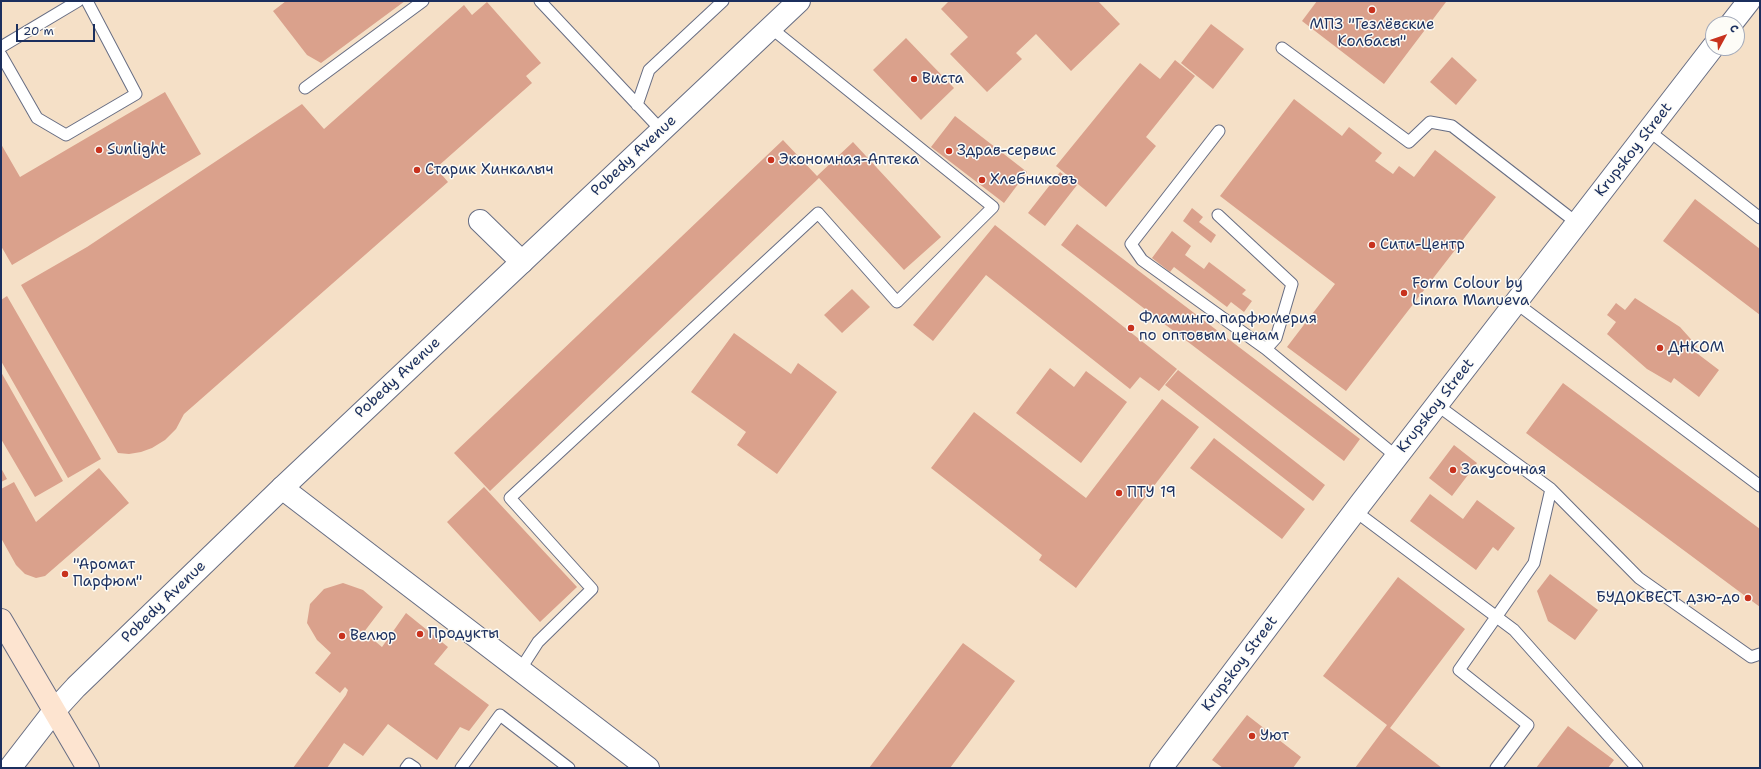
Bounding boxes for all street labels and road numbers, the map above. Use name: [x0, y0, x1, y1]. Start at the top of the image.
street label: Krupskoy Street: [1592, 99, 1676, 201]
street label: Pobedy Avenue: [588, 112, 680, 200]
street label: Pobedy Avenue: [352, 334, 444, 422]
street label: Krupskoy Street: [1394, 355, 1478, 457]
street label: Pobedy Avenue: [118, 557, 210, 647]
street label: Krupskoy Street: [1198, 613, 1282, 715]

